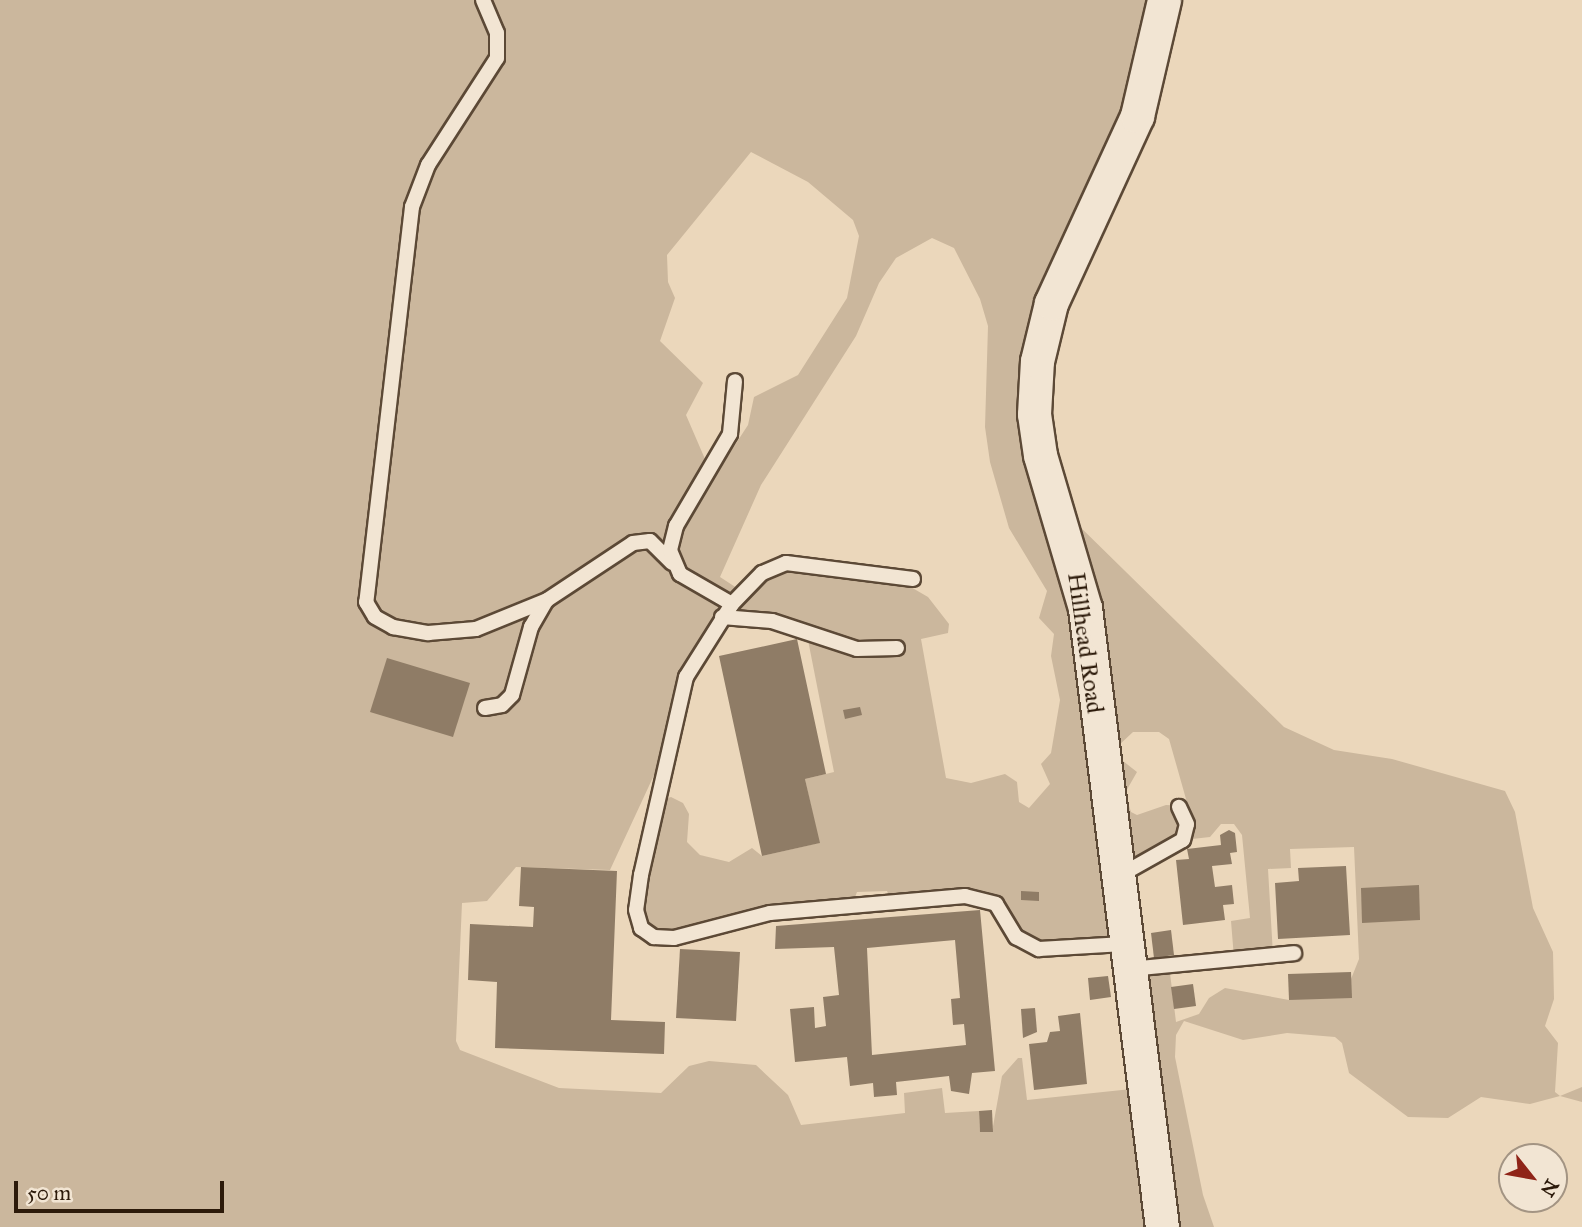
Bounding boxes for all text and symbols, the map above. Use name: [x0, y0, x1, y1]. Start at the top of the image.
street label: Hillhead Road: [1061, 571, 1109, 715]
north arrow: [1498, 1143, 1568, 1213]
scale bar: [18, 1168, 228, 1212]
text: N: [1536, 1175, 1564, 1201]
text: 50 m: [27, 1180, 71, 1206]

